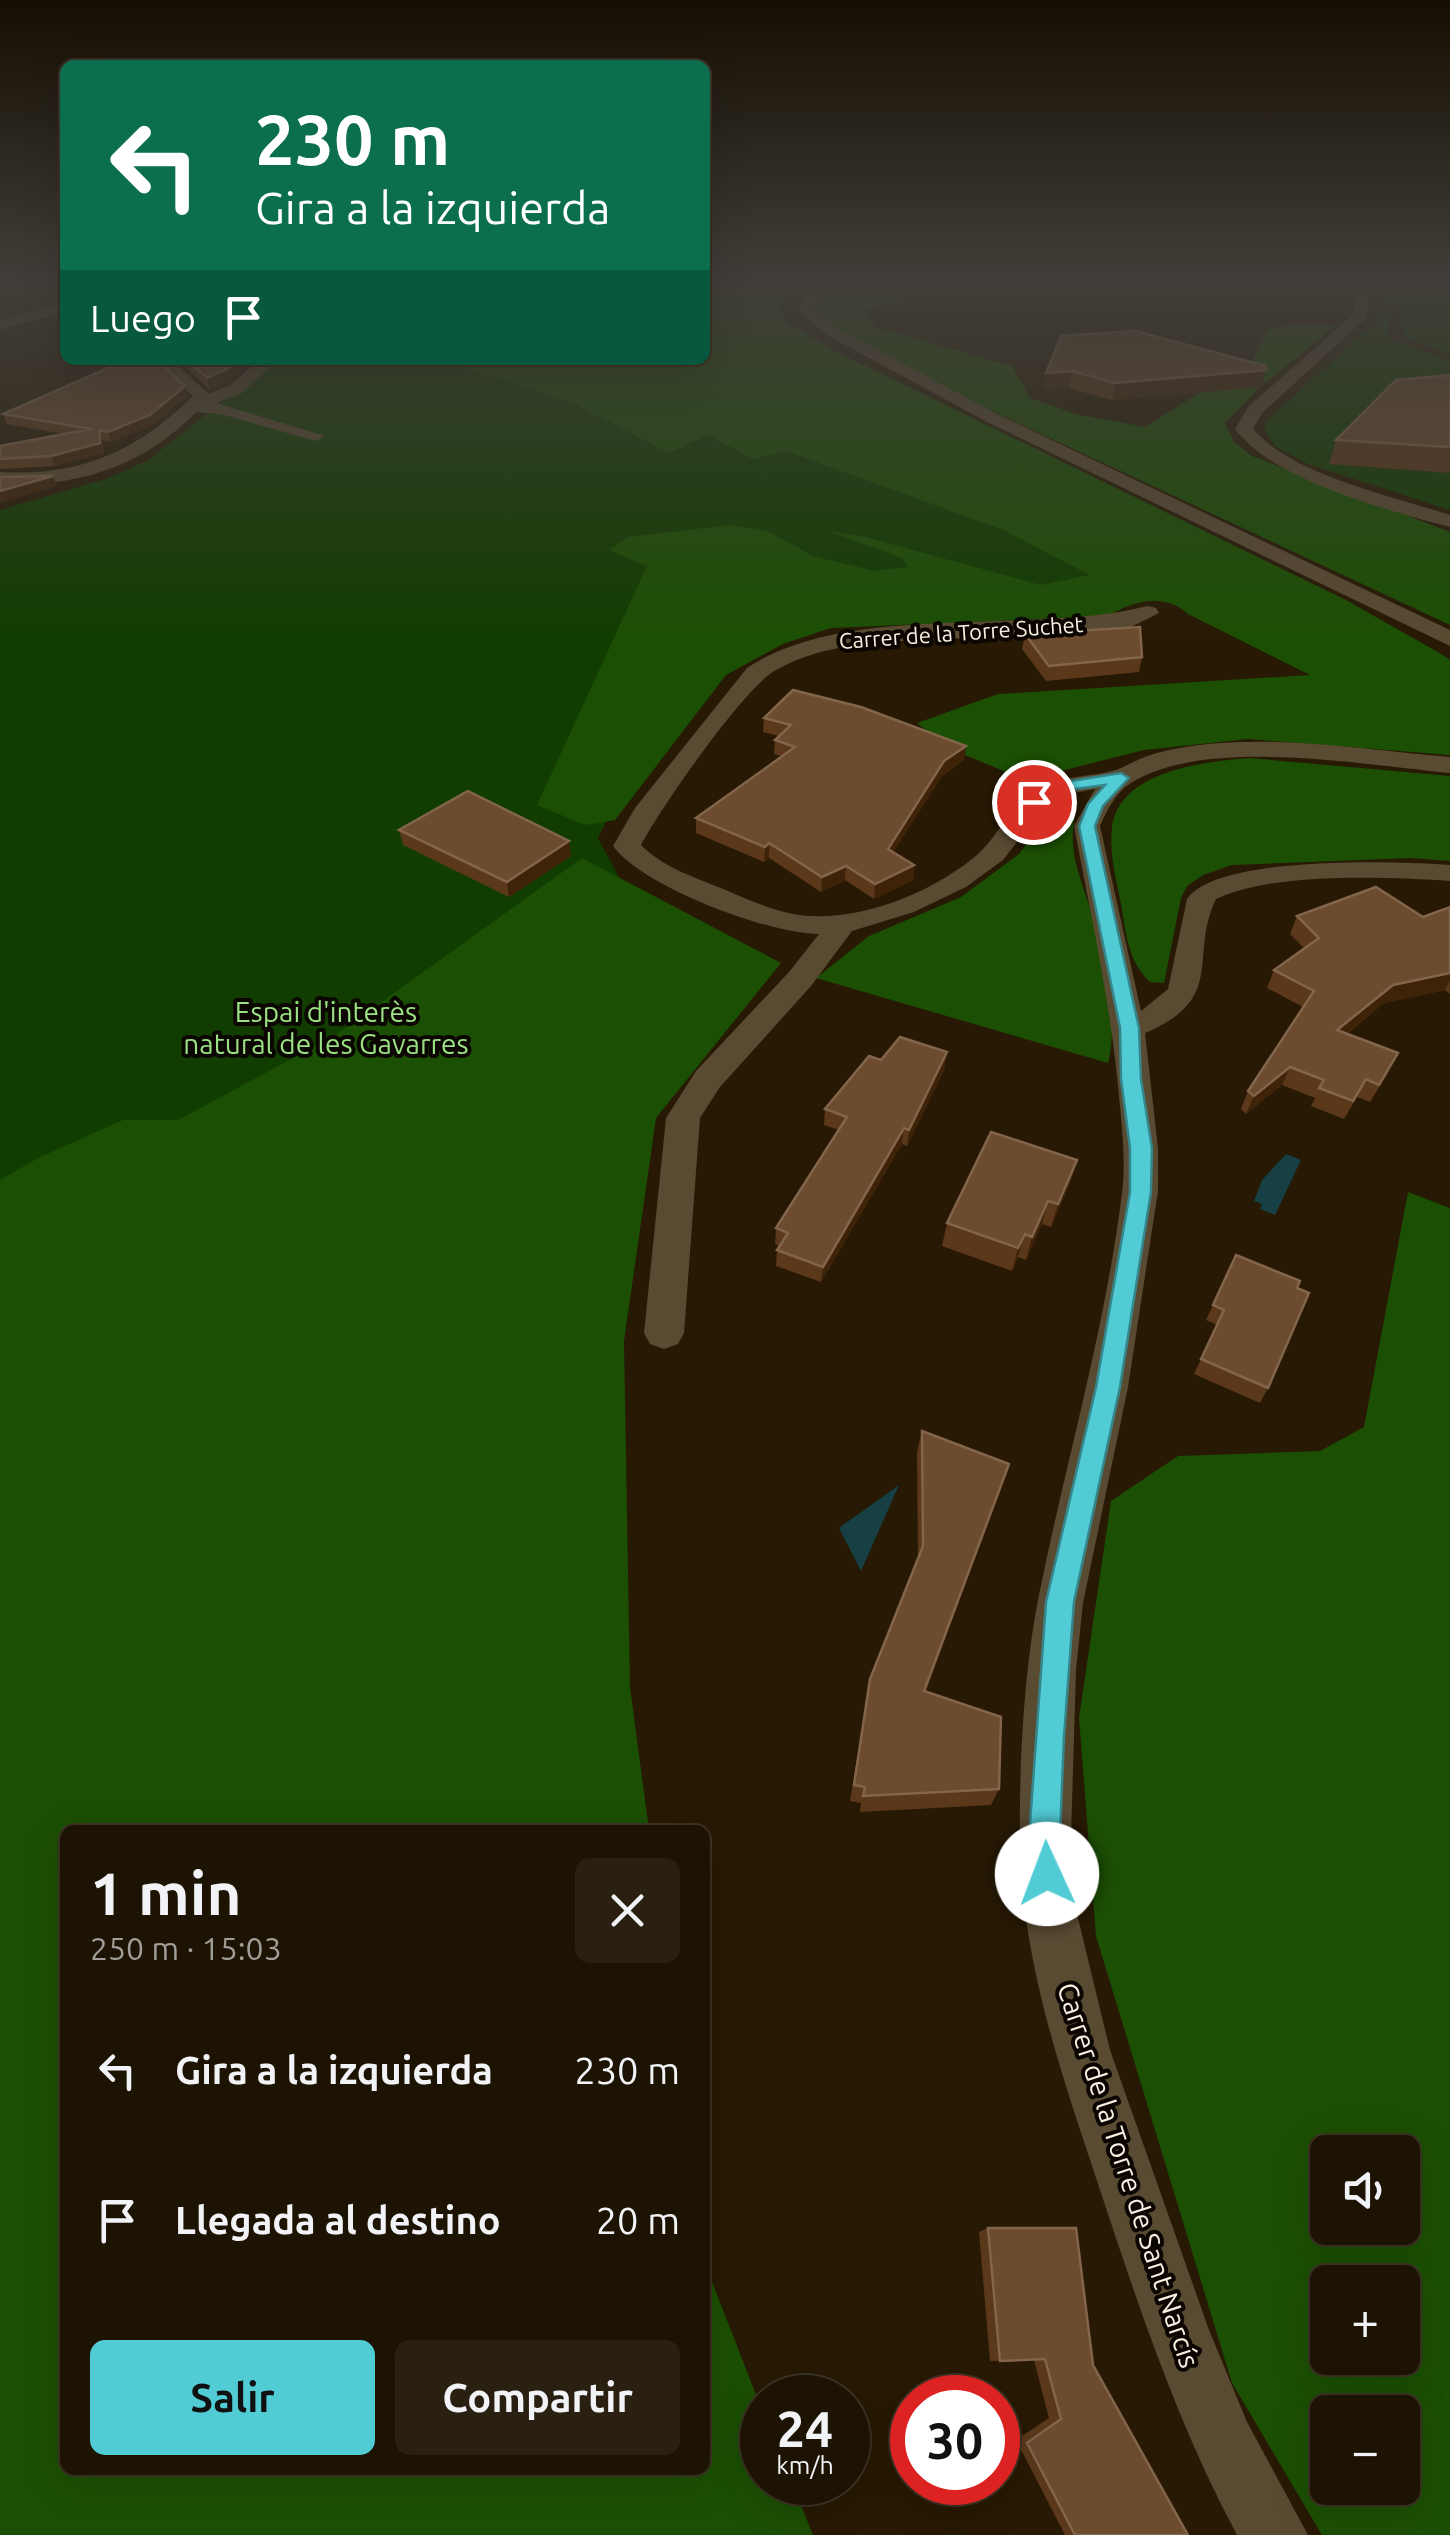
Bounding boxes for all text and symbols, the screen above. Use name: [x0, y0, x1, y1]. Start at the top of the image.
icon: left: [90, 100, 220, 230]
text: 230 m: [255, 100, 450, 178]
text: Gira a la izquierda: [255, 182, 611, 233]
icon: arrive: [216, 290, 271, 345]
text: Luego: [90, 297, 196, 339]
street label: Carrer de la Torre Suchet: [838, 611, 1084, 653]
pin: [992, 760, 1077, 845]
icon: arrive: [1007, 775, 1062, 830]
park label: Espai d'interès natural de les Gavarres: [183, 996, 469, 1059]
position arrow: [995, 1822, 1099, 1926]
button: close: [575, 1858, 680, 1963]
text: 1 min: [90, 1859, 242, 1926]
text: 250 m · 15:03: [90, 1930, 282, 1966]
street label: Carrer de la Torre de Sant Narcís: [1052, 1979, 1206, 2371]
icon: left: [90, 2043, 145, 2098]
text: Gira a la izquierda: [175, 2049, 493, 2091]
text: 230 m: [574, 2049, 680, 2091]
map controls: [1310, 2135, 1420, 2505]
button: sound: [1310, 2135, 1420, 2245]
icon: arrive: [90, 2193, 145, 2248]
text: Llegada al destino: [175, 2199, 501, 2241]
text: 20 m: [596, 2199, 680, 2241]
button: +: [1310, 2265, 1420, 2375]
button: Salir: [90, 2340, 375, 2455]
button: Compartir: [395, 2340, 680, 2455]
speed limit sign: 30: [890, 2375, 1020, 2505]
button: −: [1310, 2395, 1420, 2505]
text: 24: [777, 2400, 833, 2456]
text: km/h: [776, 2451, 834, 2479]

